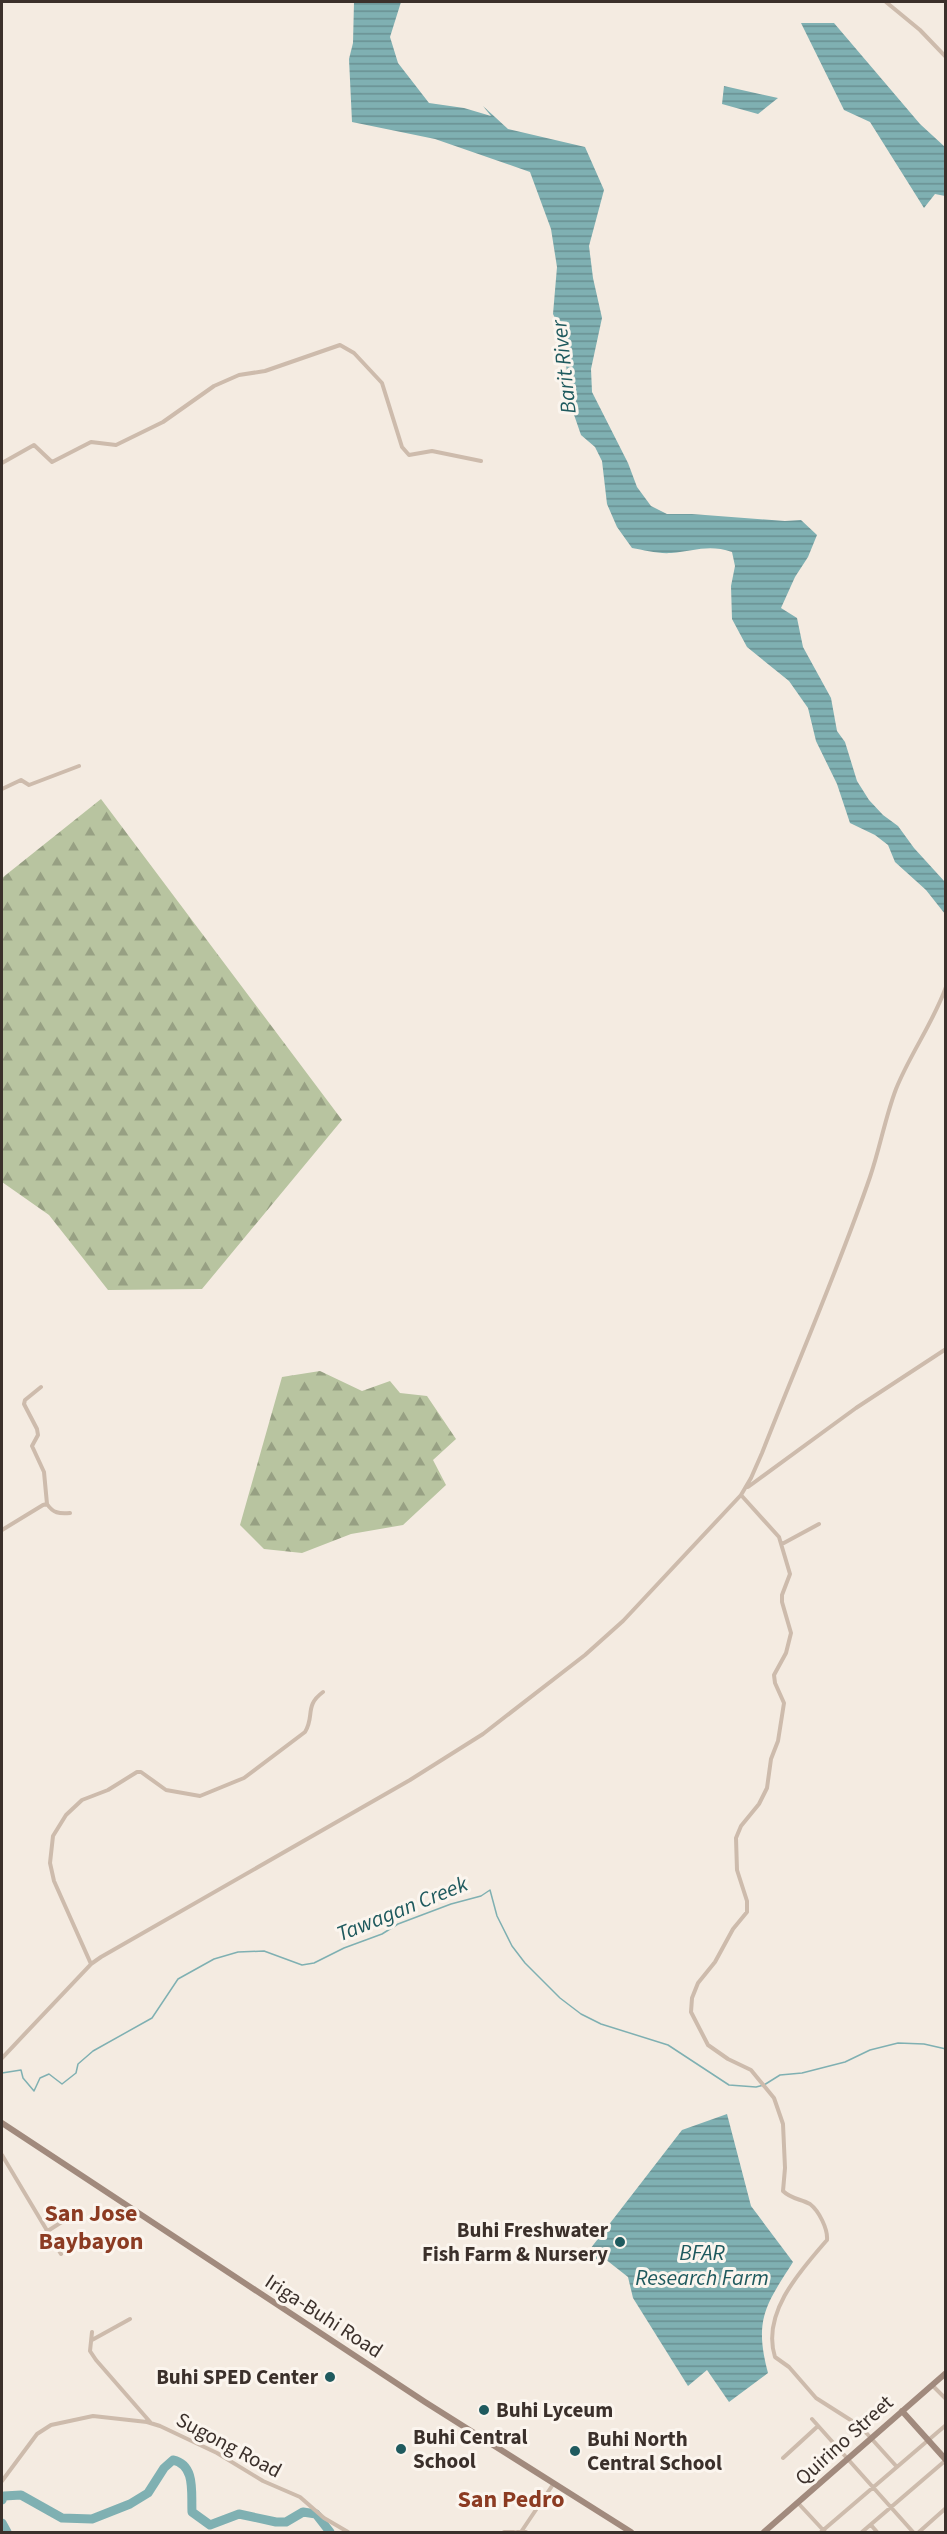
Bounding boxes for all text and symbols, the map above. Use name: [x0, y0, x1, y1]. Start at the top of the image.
water label: Barit River: [543, 317, 585, 415]
water label: Tawagan Creek: [332, 1868, 473, 1950]
district label: San Jose Baybayon: [38, 2196, 144, 2259]
place label: Buhi Freshwater Fish Farm & Nursery: [422, 2215, 609, 2269]
marker: Buhi Freshwater Fish Farm & Nursery: [613, 2235, 627, 2249]
water label: BFAR Research Farm: [635, 2237, 769, 2294]
street label: Iriga-Buhi Road: [259, 2267, 389, 2365]
place label: Buhi SPED Center: [156, 2362, 319, 2392]
marker: Buhi SPED Center: [323, 2370, 337, 2384]
street label: Quirino Street: [788, 2388, 900, 2492]
place label: Buhi Lyceum: [496, 2395, 613, 2425]
marker: Buhi Lyceum: [477, 2403, 491, 2417]
street label: Sugong Road: [171, 2405, 287, 2485]
place label: Buhi Central School: [413, 2422, 528, 2476]
place label: Buhi North Central School: [587, 2424, 722, 2478]
marker: Buhi Central School: [394, 2442, 408, 2456]
marker: Buhi North Central School: [568, 2444, 582, 2458]
district label: San Pedro: [457, 2482, 565, 2517]

